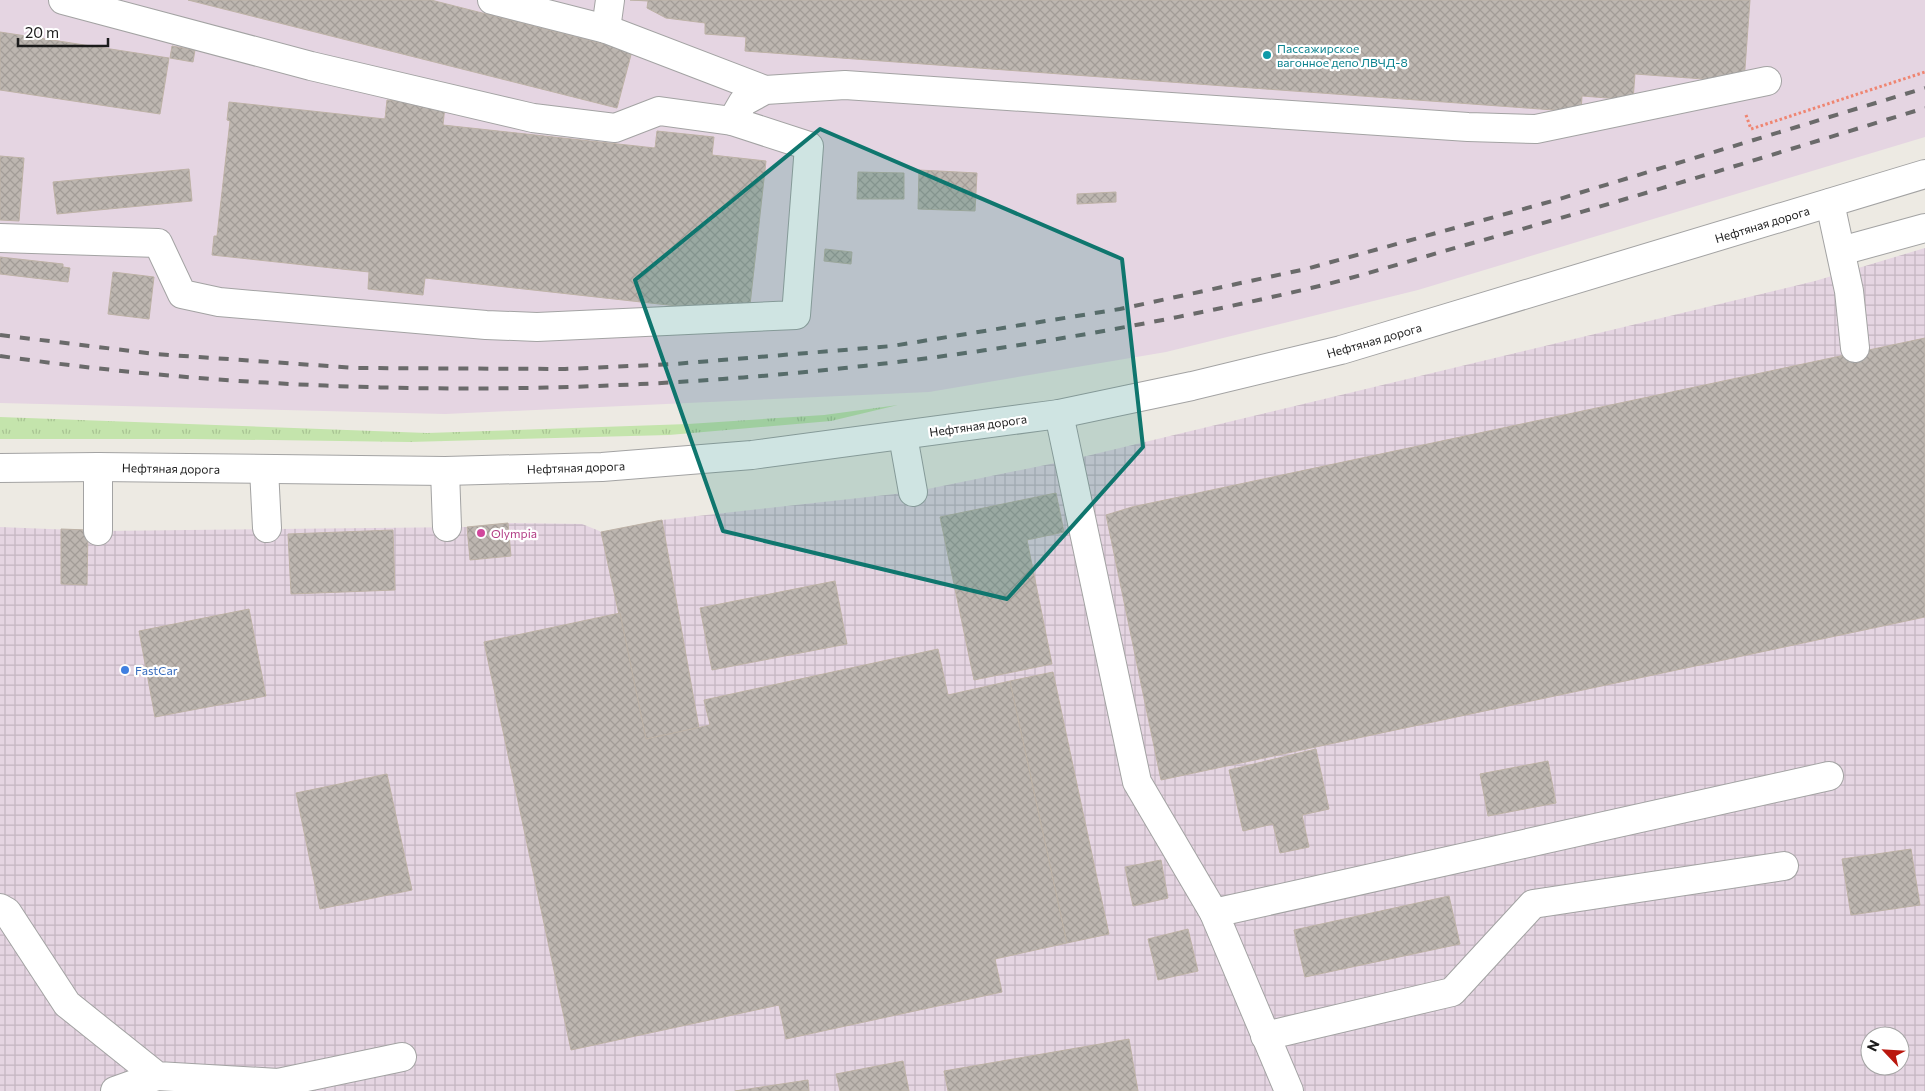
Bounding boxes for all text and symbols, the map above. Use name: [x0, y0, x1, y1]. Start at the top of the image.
scale bar: [18, 15, 108, 47]
text: 20 m: [25, 23, 59, 41]
place label: Пассажирское вагонное депо ЛВЧД-8: [1277, 41, 1408, 69]
marker: Пассажирское вагонное депо ЛВЧД-8: [1261, 49, 1273, 61]
street label: Нефтяная дорога: [1713, 203, 1811, 245]
street label: Нефтяная дорога: [1325, 320, 1423, 360]
street label: Нефтяная дорога: [928, 411, 1028, 439]
street label: Нефтяная дорога: [527, 458, 625, 476]
street label: Нефтяная дорога: [122, 460, 220, 476]
place label: Olympia: [491, 526, 537, 540]
marker: Olympia: [475, 527, 487, 539]
place label: FastCar: [135, 663, 178, 677]
marker: FastCar: [119, 664, 131, 676]
north arrow: [1860, 1026, 1910, 1076]
text: N: [1863, 1037, 1883, 1054]

